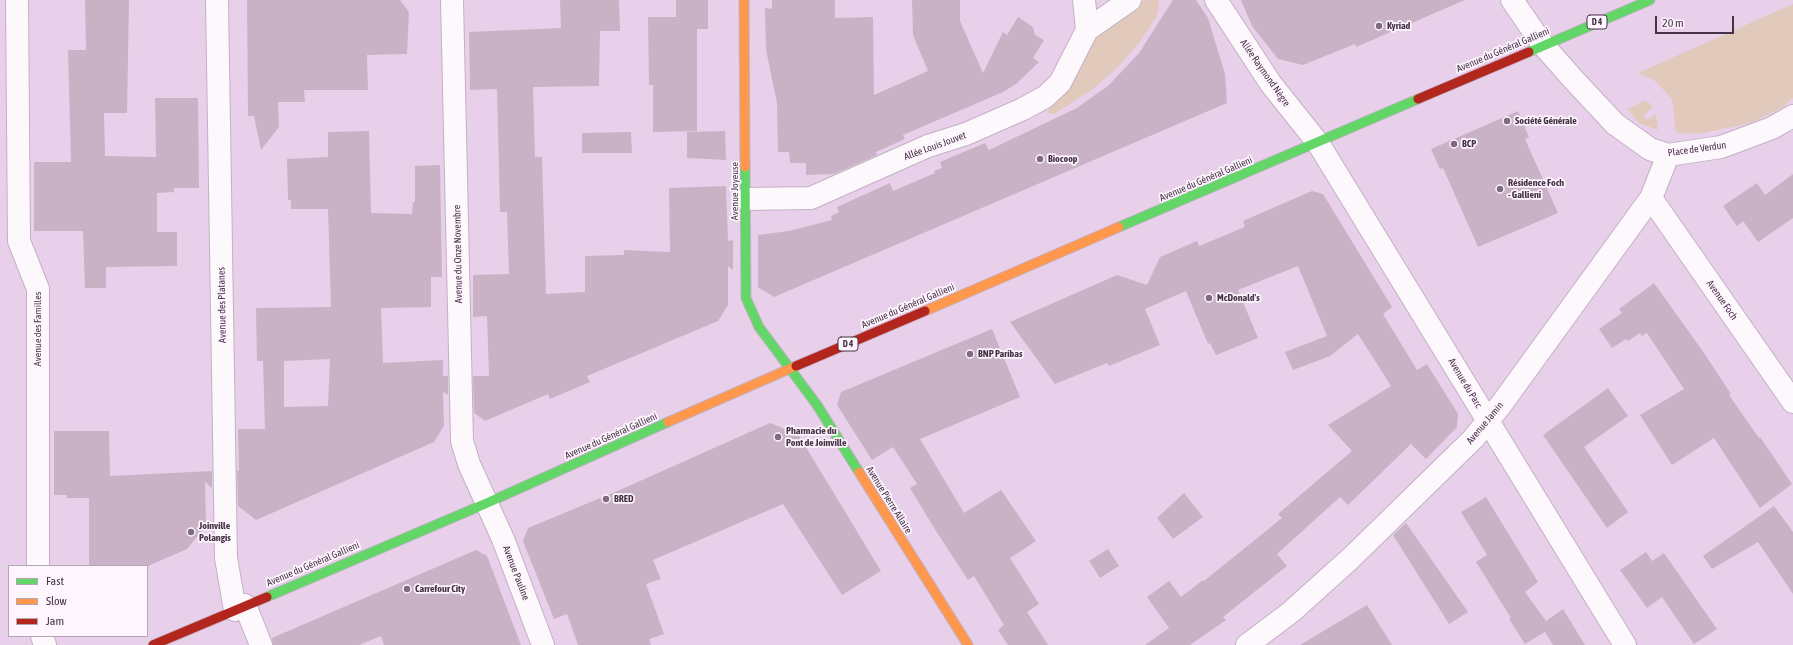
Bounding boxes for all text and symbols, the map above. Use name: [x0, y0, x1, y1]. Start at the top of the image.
scale bar: [1657, 8, 1736, 34]
road number: D 4: [1587, 15, 1607, 29]
text: 20 m: [1662, 16, 1684, 30]
place label: Kyriad: [1387, 20, 1410, 32]
marker: Kyriad: [1374, 21, 1384, 31]
street label: Avenue du Général Gallieni: [1455, 25, 1551, 75]
street label: Allée Raymond Nègre: [1237, 37, 1293, 109]
place label: Société Générale: [1515, 115, 1577, 127]
marker: Société Générale: [1502, 116, 1512, 126]
street label: Allée Louis Jouvet: [902, 129, 968, 163]
place label: BCP: [1462, 138, 1476, 150]
marker: BCP: [1449, 139, 1459, 149]
street label: Place de Verdun: [1667, 139, 1727, 159]
place label: Biocoop: [1048, 153, 1078, 165]
marker: Biocoop: [1035, 154, 1045, 164]
street label: Avenue du Général Gallieni: [1158, 154, 1254, 204]
street label: Avenue Joyeuse: [729, 162, 741, 220]
place label: Résidence Foch - Gallieni: [1508, 177, 1564, 200]
marker: Résidence Foch - Gallieni: [1495, 184, 1505, 194]
street label: Avenue du Onze Novembre: [451, 205, 465, 303]
street label: Avenue des Platanes: [215, 267, 229, 343]
street label: Avenue Foch: [1704, 278, 1740, 322]
street label: Avenue du Général Gallieni: [860, 281, 956, 331]
street label: Avenue des Familles: [32, 292, 44, 366]
place label: McDonald's: [1217, 292, 1260, 304]
marker: McDonald's: [1204, 293, 1214, 303]
road number: D 4: [838, 337, 858, 351]
place label: BNP Paribas: [978, 348, 1022, 360]
marker: BNP Paribas: [965, 349, 975, 359]
street label: Avenue du Parc: [1445, 356, 1485, 410]
street label: Avenue Jamin: [1464, 400, 1506, 446]
street label: Avenue du Général Gallieni: [563, 410, 659, 462]
place label: Pharmacie du Pont de Joinville: [786, 425, 846, 448]
marker: Pharmacie du Pont de Joinville: [773, 432, 783, 442]
street label: Avenue Pierre Allaire: [863, 464, 915, 536]
place label: BRED: [614, 493, 634, 505]
marker: BRED: [601, 494, 611, 504]
place label: Joinville Polangis: [199, 520, 231, 544]
marker: Joinville Polangis: [186, 527, 196, 537]
street label: Avenue du Général Gallieni: [265, 539, 361, 589]
street label: Avenue Pauline: [500, 544, 532, 602]
legend: [8, 565, 148, 637]
text: Fast: [46, 574, 64, 588]
place label: Carrefour City: [415, 583, 465, 595]
marker: Carrefour City: [402, 584, 412, 594]
text: Slow: [46, 594, 67, 608]
text: Jam: [46, 614, 64, 628]

